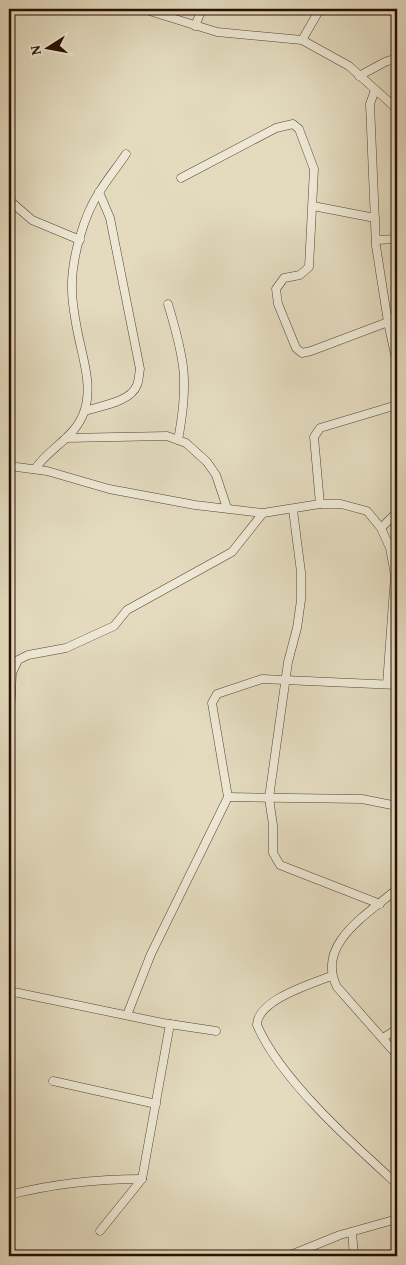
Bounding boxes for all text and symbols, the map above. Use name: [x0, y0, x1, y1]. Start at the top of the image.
north arrow: [22, 22, 72, 72]
text: N: [24, 43, 46, 57]

